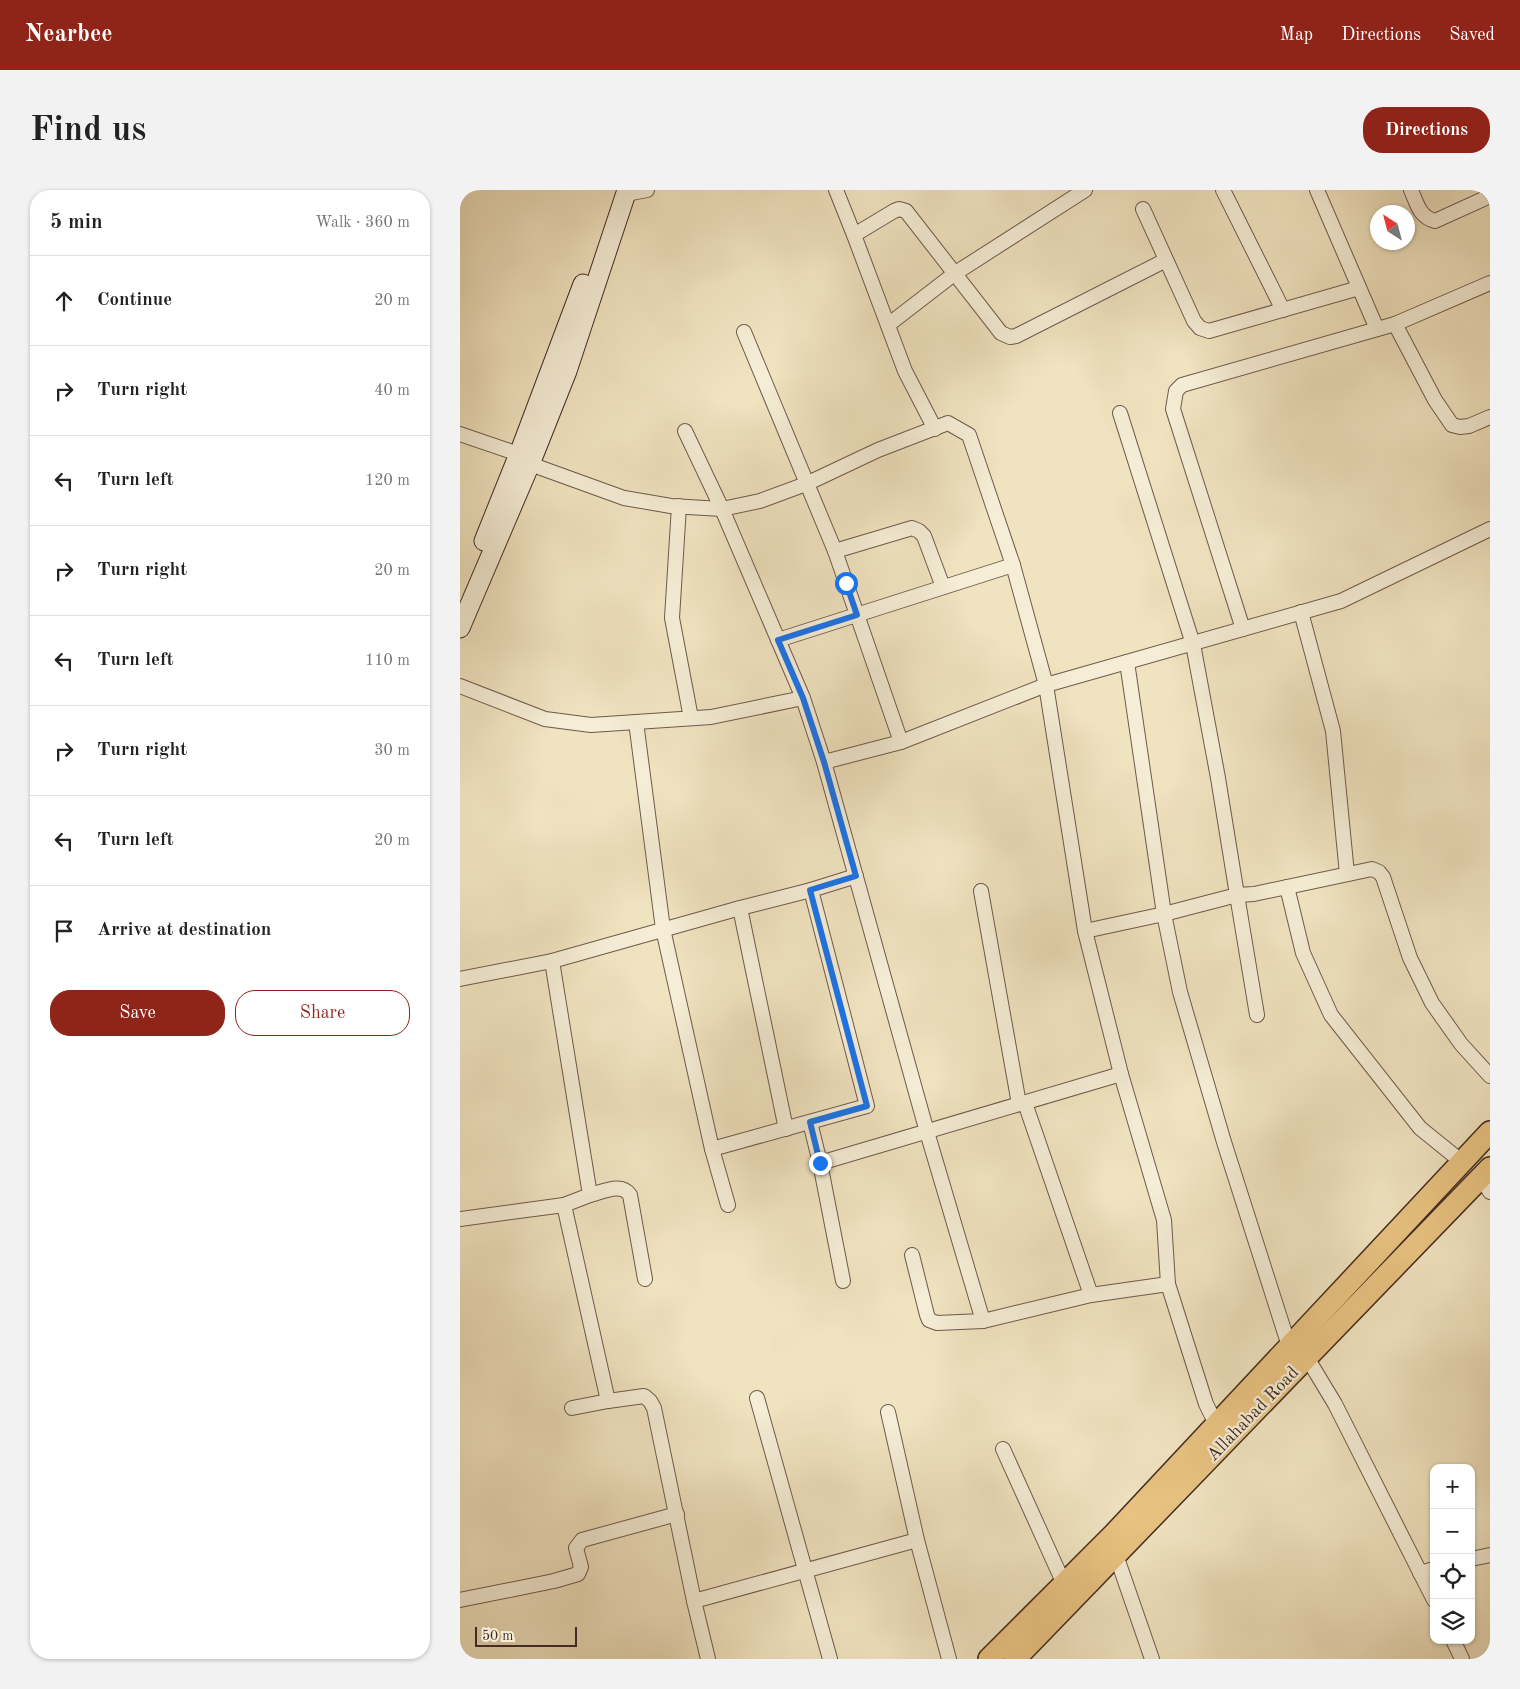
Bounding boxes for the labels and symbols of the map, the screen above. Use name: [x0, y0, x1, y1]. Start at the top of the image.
north arrow: [1370, 205, 1415, 250]
route start: [835, 572, 858, 595]
route end: [809, 1152, 832, 1175]
street label: Allahabad Road: [1204, 1363, 1302, 1465]
scale bar: [475, 1624, 578, 1647]

